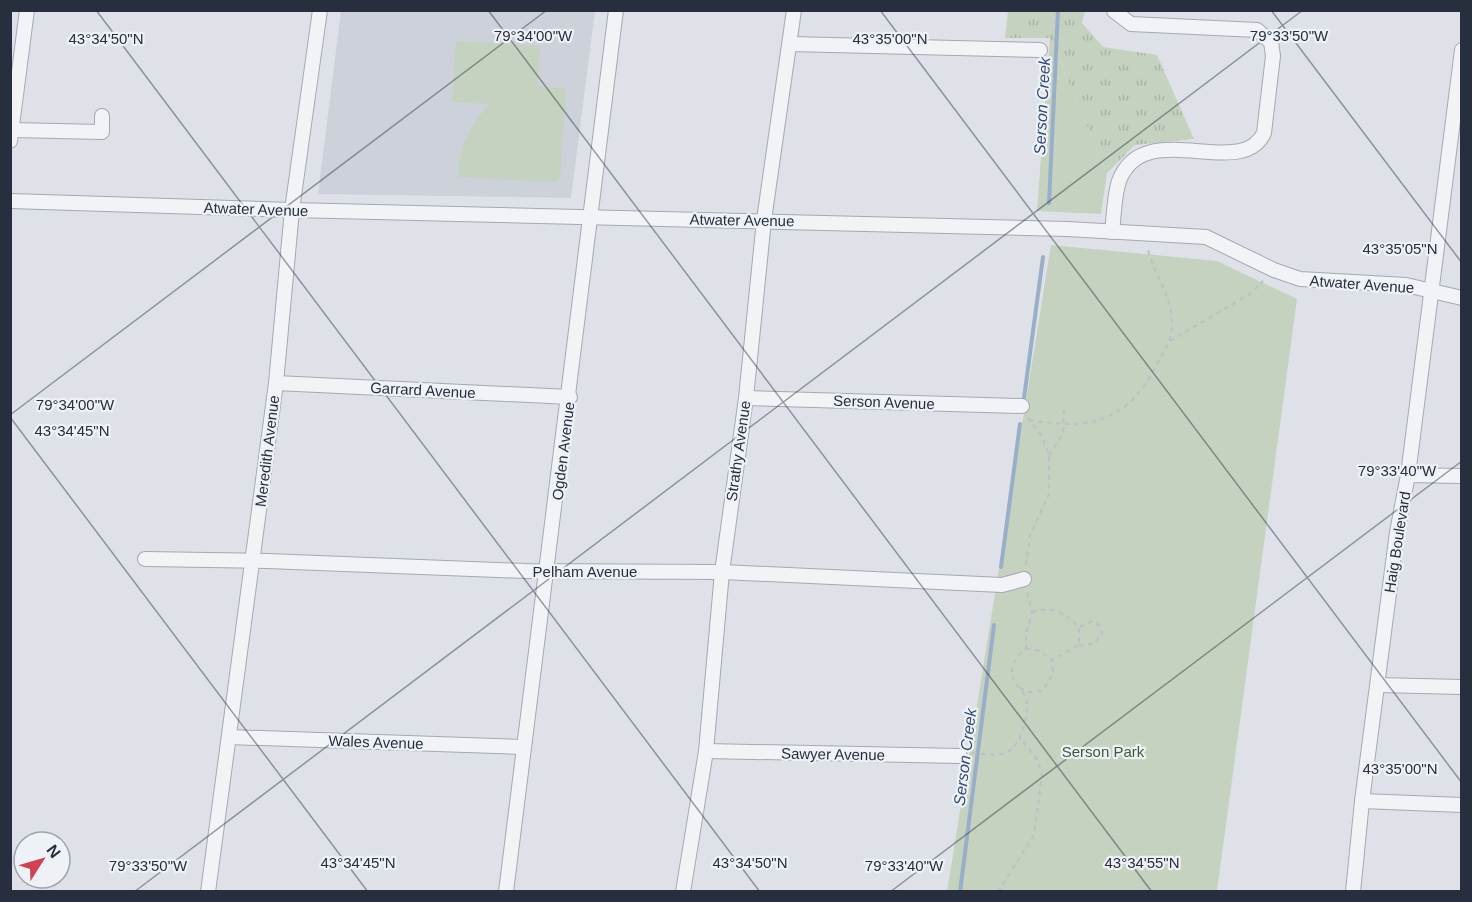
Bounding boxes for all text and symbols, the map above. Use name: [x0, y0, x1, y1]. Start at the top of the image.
text: 79°34'00"W: [494, 27, 573, 44]
text: 79°33'50"W: [1250, 27, 1329, 44]
text: 43°34'50"N: [68, 30, 144, 47]
text: 43°35'00"N: [852, 30, 928, 47]
water label: Serson Creek: [1031, 56, 1053, 155]
street label: Atwater Avenue: [203, 199, 309, 219]
street label: Atwater Avenue: [689, 211, 795, 229]
text: 43°35'05"N: [1362, 240, 1438, 257]
street label: Atwater Avenue: [1309, 272, 1415, 296]
street label: Garrard Avenue: [370, 379, 476, 401]
street label: Serson Avenue: [833, 392, 935, 412]
street label: Meredith Avenue: [252, 394, 282, 508]
text: 79°34'00"W: [36, 396, 115, 413]
street label: Strathy Avenue: [723, 400, 753, 502]
street label: Ogden Avenue: [549, 401, 577, 501]
text: 43°34'45"N: [34, 422, 110, 439]
text: 79°33'40"W: [1358, 462, 1437, 479]
street label: Haig Boulevard: [1381, 490, 1413, 594]
street label: Pelham Avenue: [533, 563, 637, 580]
water label: Serson Creek: [951, 706, 980, 807]
street label: Wales Avenue: [328, 732, 424, 752]
park label: Serson Park: [1062, 743, 1145, 760]
street label: Sawyer Avenue: [781, 745, 885, 763]
text: 43°35'00"N: [1362, 760, 1438, 777]
north arrow: [12, 830, 72, 890]
text: N: [43, 842, 64, 861]
text: 43°34'45"N: [320, 854, 396, 871]
text: 43°34'50"N: [712, 854, 788, 871]
text: 43°34'55"N: [1104, 854, 1180, 871]
text: 79°33'50"W: [109, 857, 188, 874]
text: 79°33'40"W: [865, 857, 944, 874]

